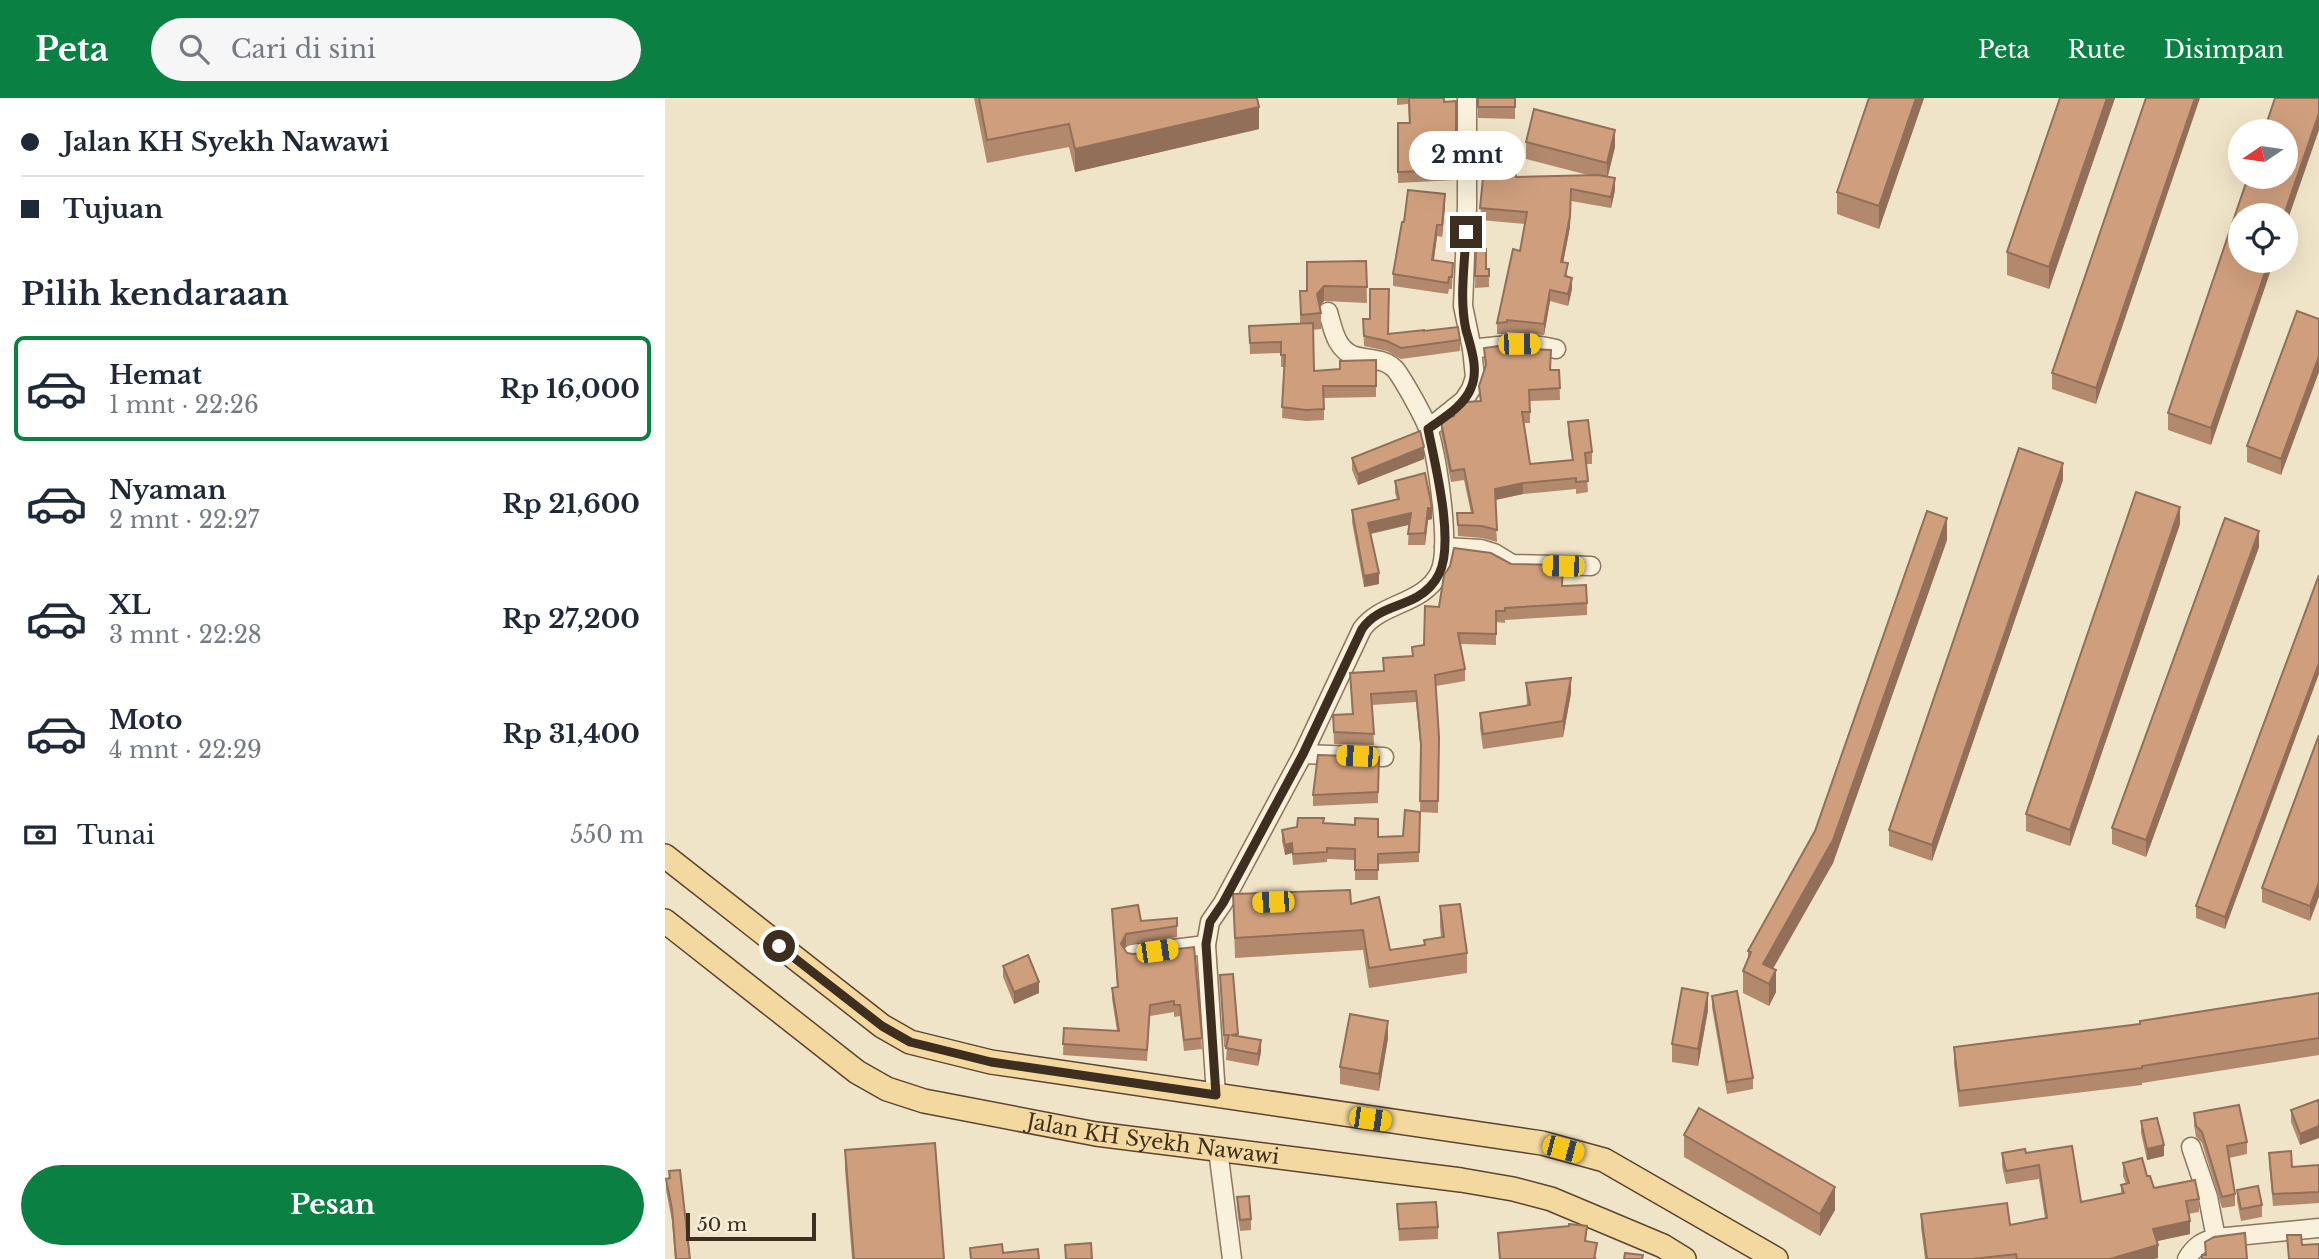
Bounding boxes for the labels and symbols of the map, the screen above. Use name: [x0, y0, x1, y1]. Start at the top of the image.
north arrow: [2228, 119, 2298, 189]
callout: 2 mnt: [1408, 130, 1524, 180]
route end: [1450, 216, 1482, 248]
car: [1498, 333, 1541, 355]
car: [1542, 555, 1585, 577]
car: [1336, 744, 1379, 768]
car: [1252, 891, 1295, 913]
route start: [763, 930, 795, 962]
car: [1135, 938, 1180, 964]
car: [1348, 1106, 1393, 1132]
street label: Jalan KH Syekh Nawawi: [1022, 1107, 1281, 1170]
car: [1540, 1133, 1587, 1165]
scale bar: [686, 1210, 815, 1242]

